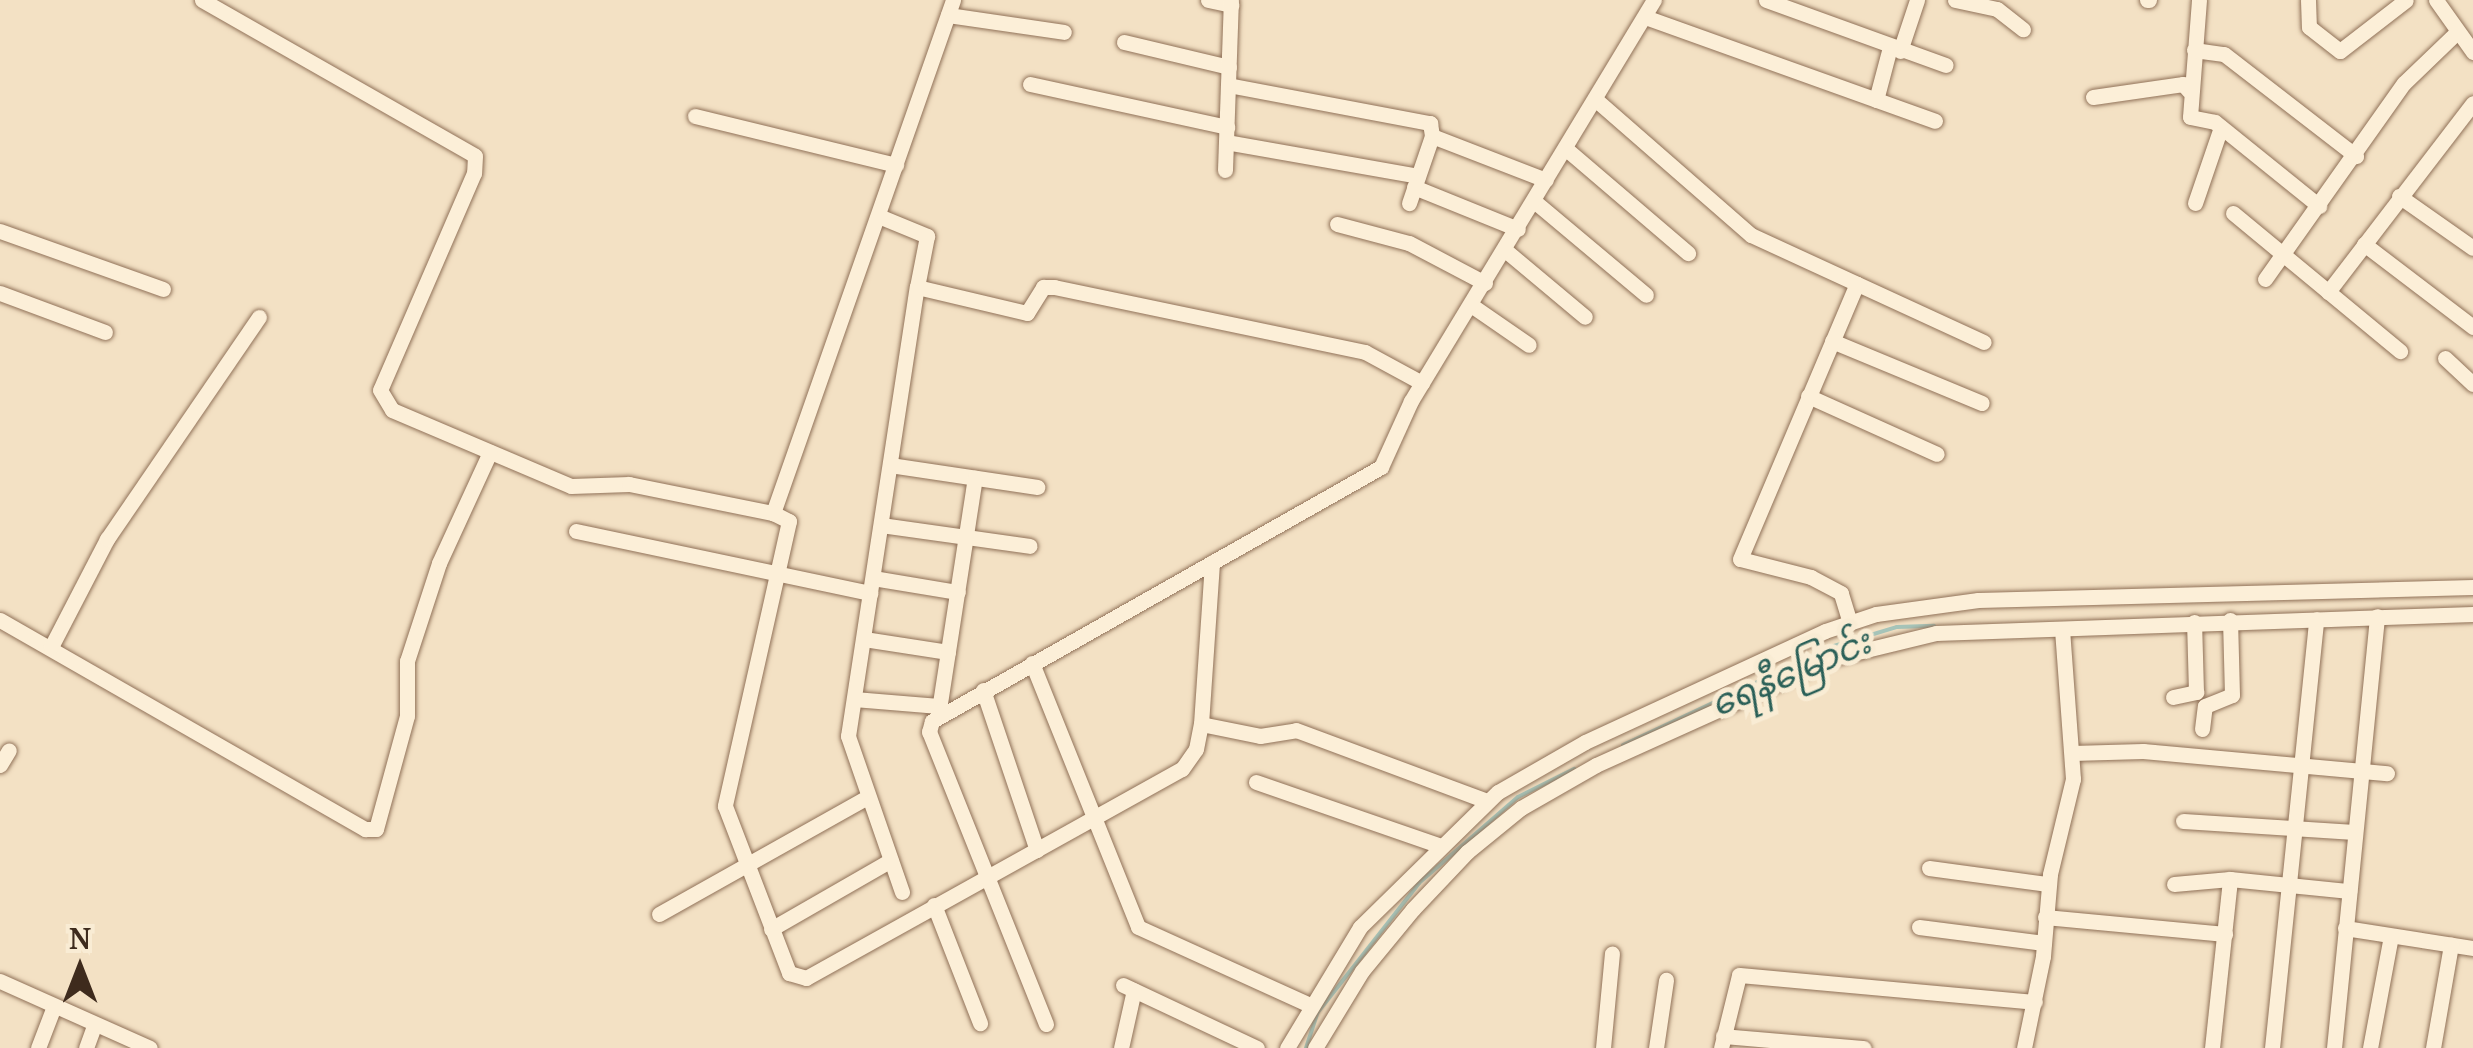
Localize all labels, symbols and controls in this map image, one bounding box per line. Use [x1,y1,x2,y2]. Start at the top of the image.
water label: ရေနီမြောင်း [1704,619,1876,725]
north arrow [30,918,130,1018]
text: N [69,919,91,957]

